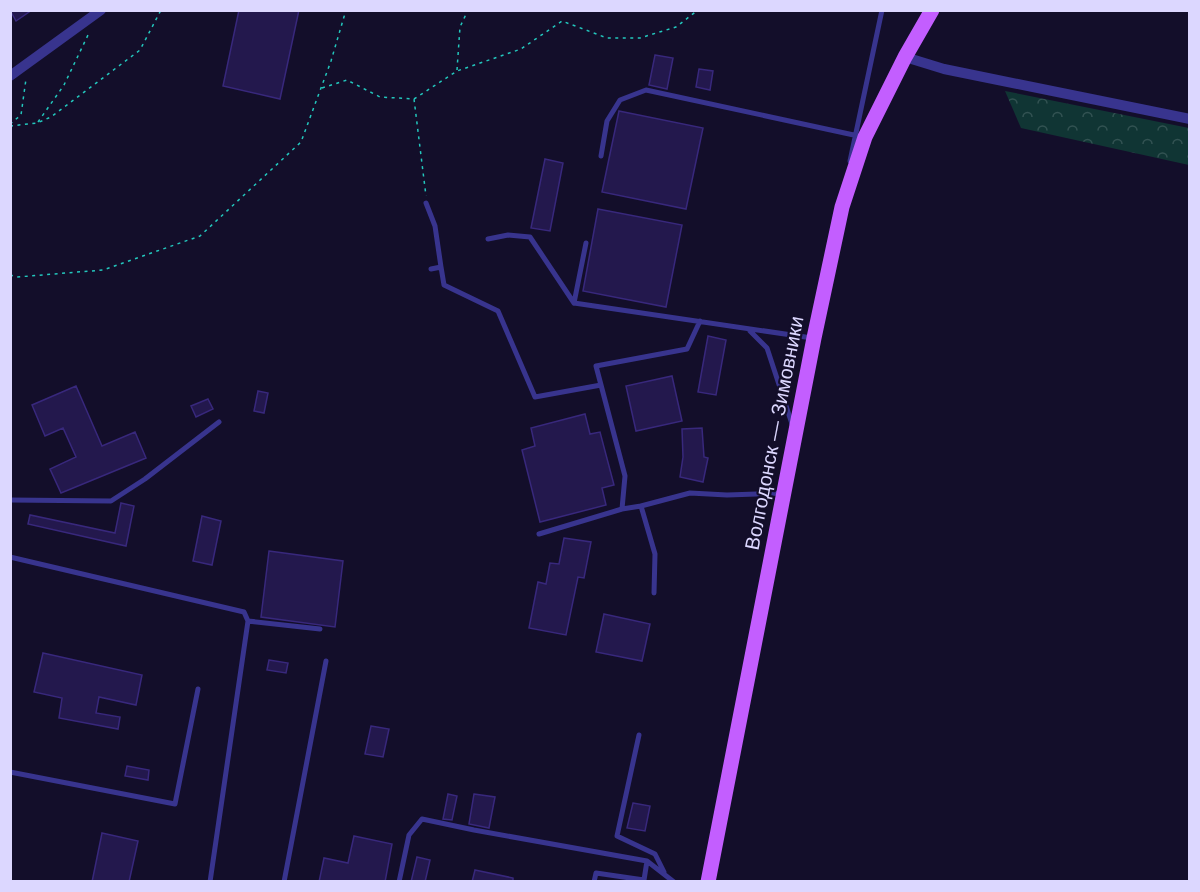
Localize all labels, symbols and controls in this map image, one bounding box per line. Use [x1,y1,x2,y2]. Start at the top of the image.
street label: Волгодонск — Зимовники [741,314,807,552]

